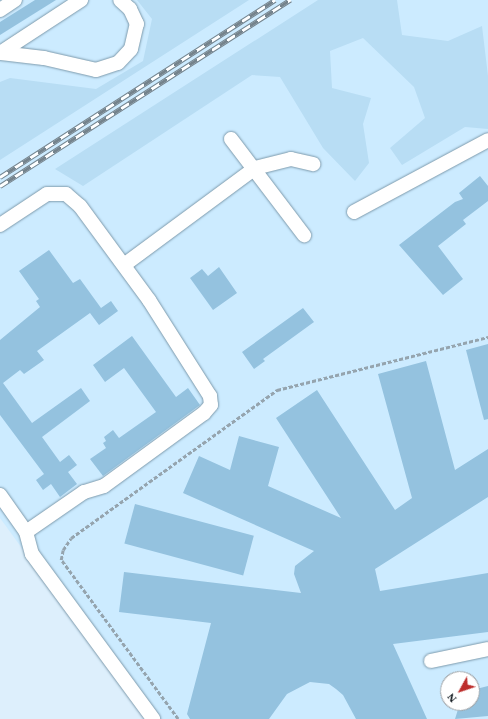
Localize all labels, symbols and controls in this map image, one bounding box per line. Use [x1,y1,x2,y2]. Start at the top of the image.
north arrow [440,671,480,711]
text: N [444,691,459,705]

